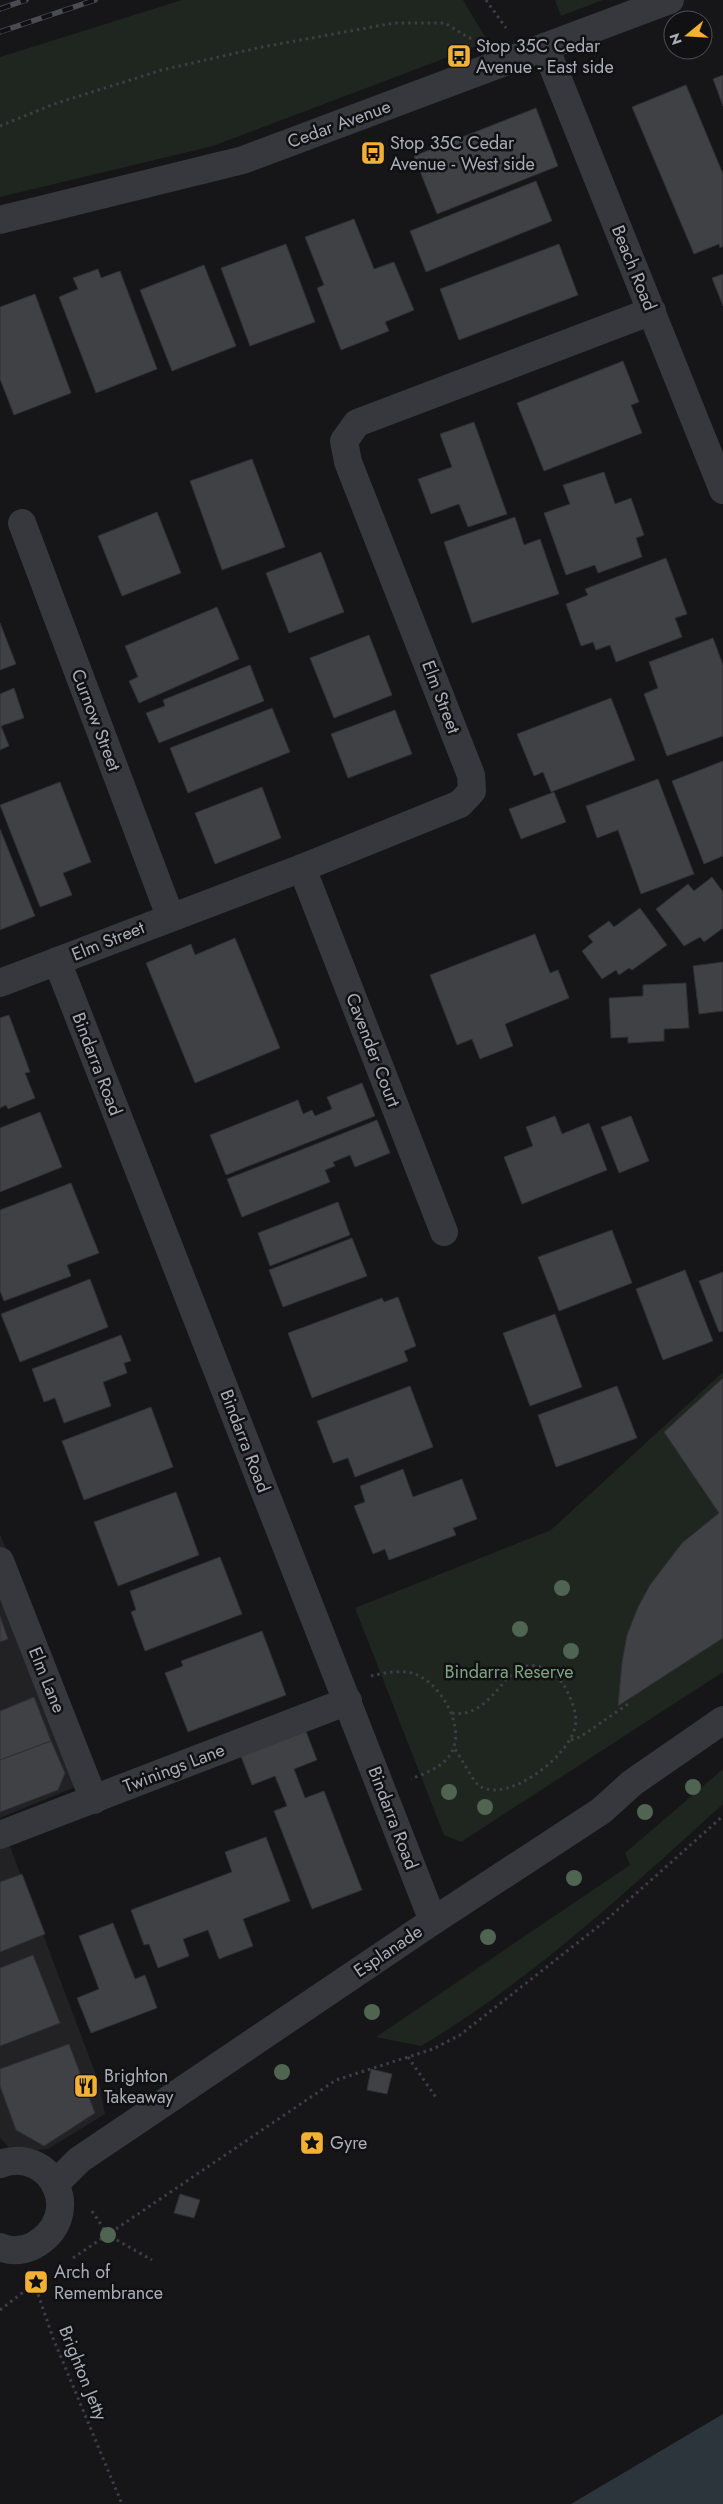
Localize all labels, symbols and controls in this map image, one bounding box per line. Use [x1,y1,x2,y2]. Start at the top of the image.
north arrow [663,10,713,60]
text: N [664,31,687,47]
place label: Stop 35C Cedar Avenue - East side [476,33,614,80]
bus stop icon: Stop 35C Cedar Avenue - East side [446,43,472,69]
street label: Cedar Avenue [284,93,394,155]
place label: Stop 35C Cedar Avenue - West side [390,130,535,177]
bus stop icon: Stop 35C Cedar Avenue - West side [360,140,386,166]
street label: Beach Road [605,221,663,315]
street label: Elm Street [415,657,467,738]
street label: Curnow Street [65,665,128,775]
street label: Elm Street [68,914,149,967]
street label: Cavender Court [339,989,407,1112]
street label: Bindarra Road [65,1009,129,1119]
street label: Bindarra Road [213,1386,277,1496]
street label: Elm Lane [22,1643,72,1717]
park label: Bindarra Reserve [444,1659,574,1685]
street label: Twinings Lane [120,1737,228,1799]
street label: Bindarra Road [361,1763,425,1873]
street label: Esplanade [348,1918,428,1984]
place label: Brighton Takeaway [104,2063,174,2110]
restaurant icon: Brighton Takeaway [73,2073,99,2099]
place icon: Gyre [299,2130,325,2156]
place label: Gyre [330,2130,367,2156]
place label: Arch of Remembrance [54,2259,163,2306]
place icon: Arch of Remembrance [23,2269,49,2295]
street label: Brighton Jetty [52,2322,114,2424]

